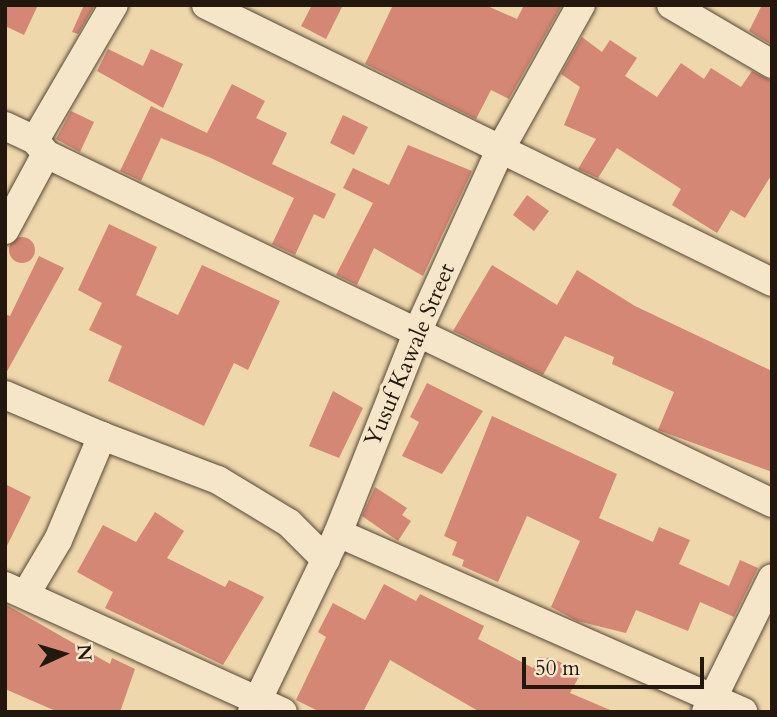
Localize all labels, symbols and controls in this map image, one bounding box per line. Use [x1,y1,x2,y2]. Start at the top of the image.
street label: Yusuf Kawale Street [359,259,461,451]
north arrow [28,619,98,689]
text: N [70,643,97,662]
scale bar [525,644,707,688]
text: 50 m [535,654,580,683]

